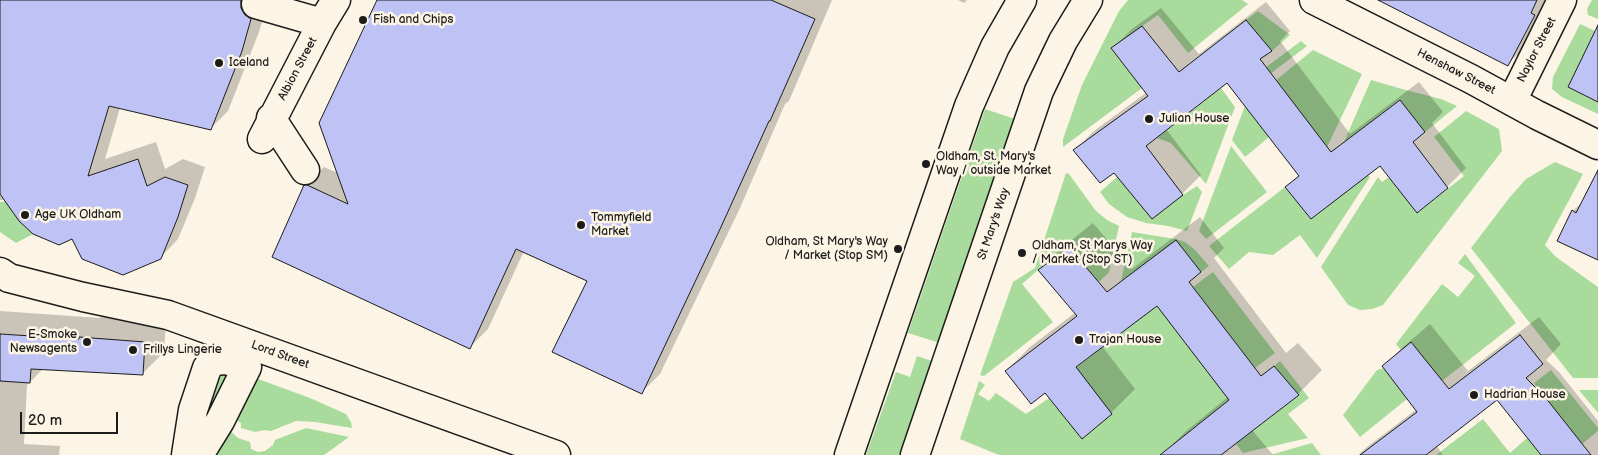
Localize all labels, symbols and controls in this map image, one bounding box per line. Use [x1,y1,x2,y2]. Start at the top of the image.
place label: Fish and Chips [373,13,453,27]
marker: Fish and Chips [357,14,369,26]
street label: Naylor Street [1514,15,1560,85]
street label: Albion Street [275,35,321,103]
street label: Henshaw Street [1414,46,1498,98]
place label: Iceland [229,56,269,70]
marker: Iceland [213,57,225,69]
place label: Julian House [1159,112,1229,126]
marker: Julian House [1143,113,1155,125]
place label: Oldham, St. Mary's Way / outside Market [936,150,1051,178]
marker: Oldham, St. Mary's Way / outside Market [920,158,932,170]
street label: St Mary's Way [975,186,1013,262]
place label: Age UK Oldham [35,208,121,222]
marker: Age UK Oldham [19,209,31,221]
place label: Tommyfield Market [591,211,651,239]
marker: Tommyfield Market [575,219,587,231]
place label: Oldham, St Mary's Way / Market (Stop SM) [765,235,888,263]
place label: Oldham, St Marys Way / Market (Stop ST) [1032,239,1153,267]
marker: Oldham, St Mary's Way / Market (Stop SM) [892,243,904,255]
marker: Oldham, St Marys Way / Market (Stop ST) [1016,247,1028,259]
place label: E-Smoke Newsagents [10,328,77,356]
place label: Trajan House [1089,333,1161,347]
marker: Trajan House [1073,334,1085,346]
marker: E-Smoke Newsagents [81,336,93,348]
street label: Lord Street [249,338,311,372]
place label: Frillys Lingerie [143,343,222,357]
marker: Frillys Lingerie [127,344,139,356]
place label: Hadrian House [1484,388,1566,402]
marker: Hadrian House [1468,389,1480,401]
scale bar [22,402,120,434]
text: 20 m [28,411,62,430]

